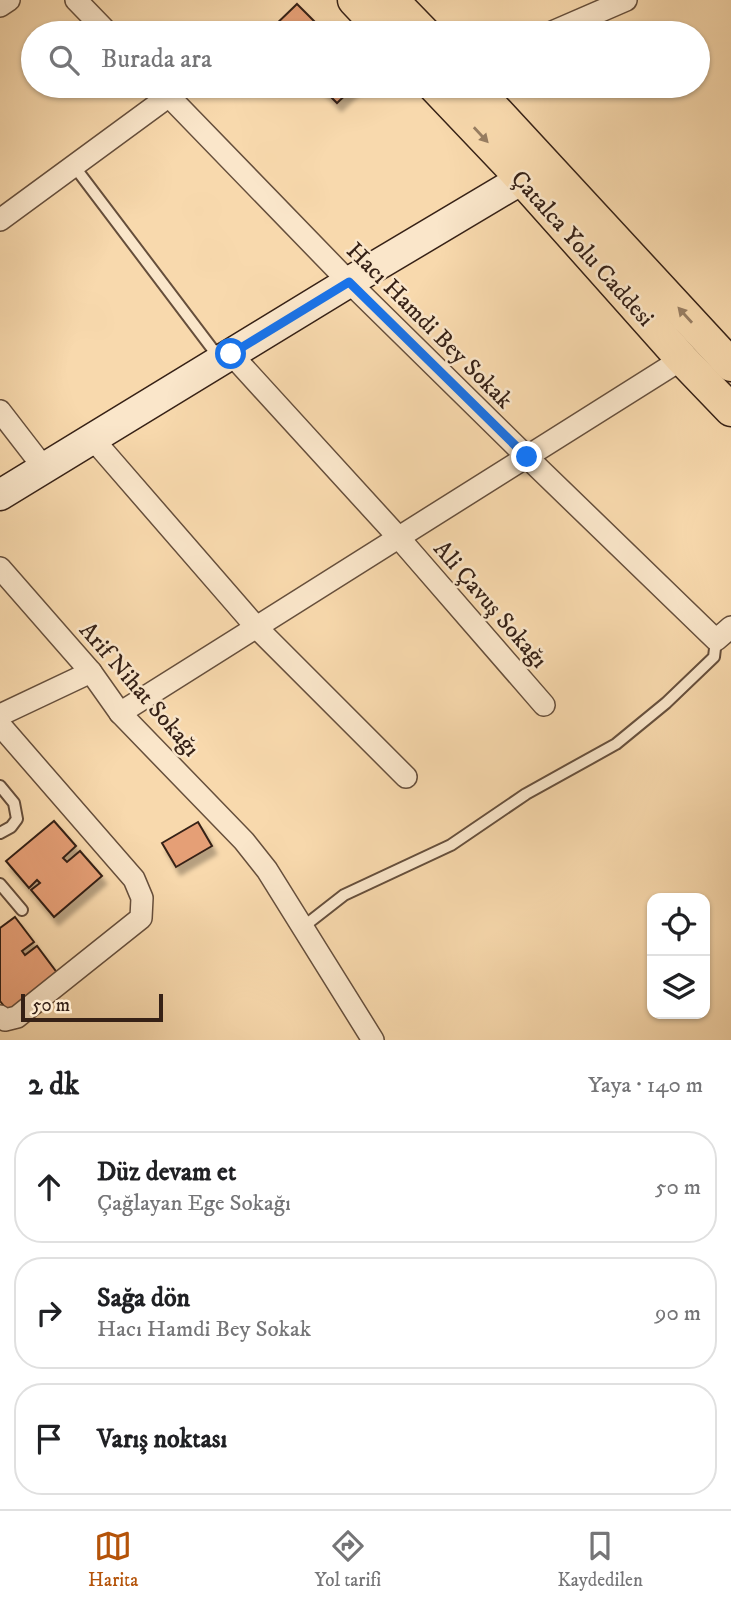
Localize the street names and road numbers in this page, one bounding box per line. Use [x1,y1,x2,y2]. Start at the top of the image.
street label: Çatalca Yolu Caddesi [504,164,660,333]
street label: Hacı Hamdi Bey Sokak [340,236,519,415]
street label: Ali Çavuş Sokağı [427,535,554,675]
street label: Arif Nihat Sokağı [73,616,206,763]

